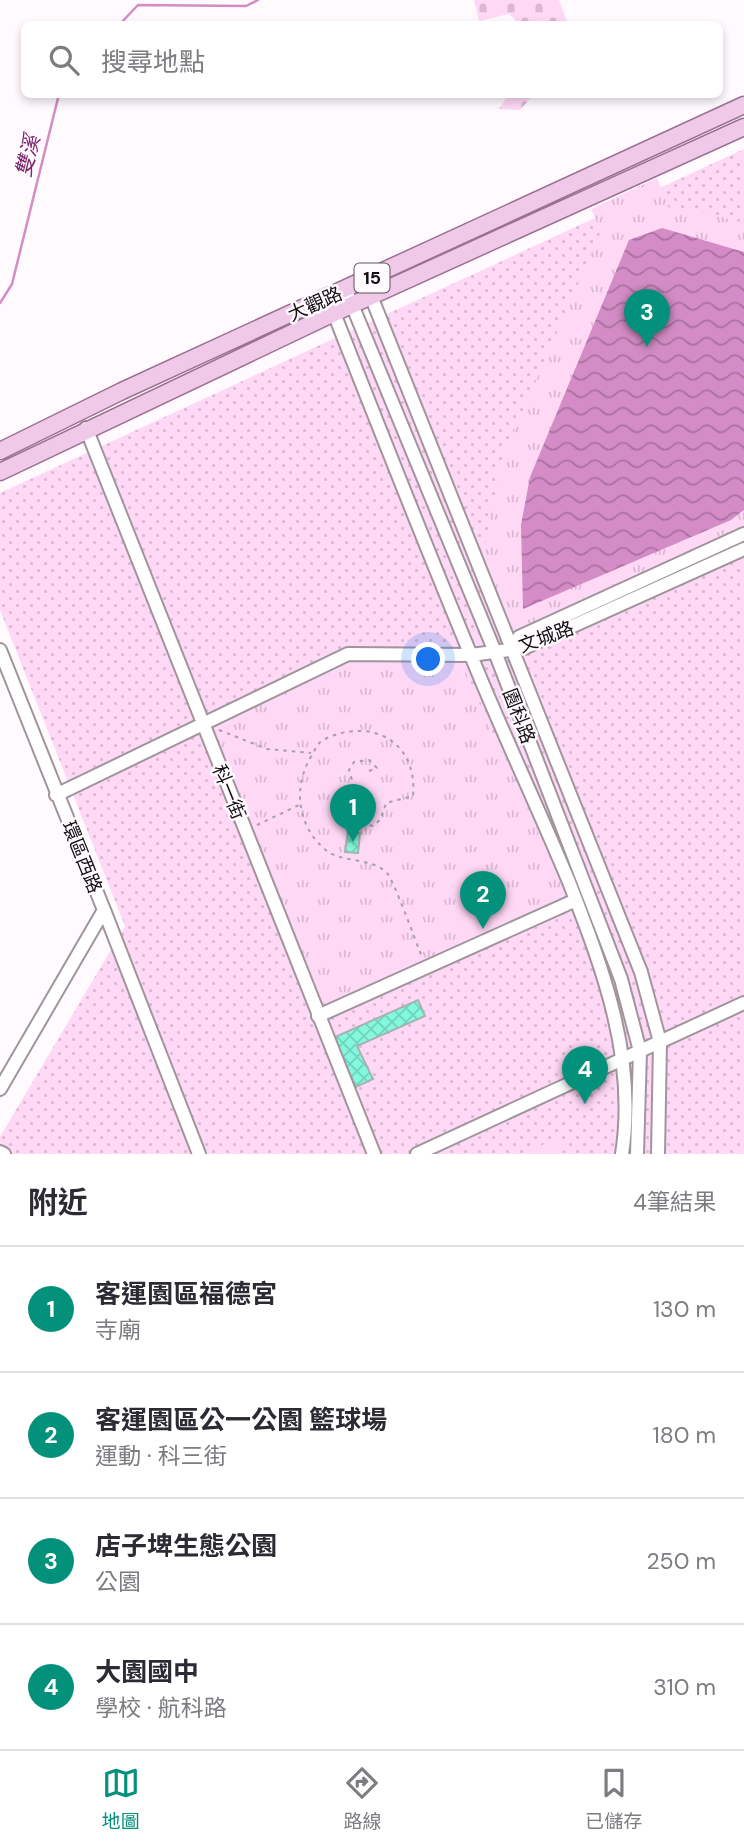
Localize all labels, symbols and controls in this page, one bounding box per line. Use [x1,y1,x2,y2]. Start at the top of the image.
search box [21,21,723,98]
icon: search [45,41,83,79]
text: 搜尋地點 [101,45,205,79]
water label: 雙溪 [9,129,47,180]
road number: 15 [354,264,390,292]
street label: 大觀路 [284,281,346,327]
pin: 3 [624,289,670,347]
street label: 文城路 [515,616,577,658]
your location [411,642,445,676]
street label: 園科路 [497,685,541,747]
street label: 科一街 [207,761,251,823]
pin: 1 [330,784,376,842]
street label: 環區西路 [56,817,108,897]
pin: 2 [460,871,506,929]
pin: 4 [562,1046,608,1104]
text: 附近 [28,1183,88,1222]
text: 4筆結果 [633,1187,716,1217]
text: 客運園區福德宮 [95,1277,277,1311]
text: 1 [47,1294,55,1324]
text: 130 m [653,1294,716,1324]
text: 寺廟 [95,1315,141,1345]
text: 客運園區公一公園 籃球場 [95,1403,387,1437]
text: 2 [44,1420,58,1450]
text: 180 m [652,1420,716,1450]
text: 運動 · 科三街 [95,1441,227,1471]
text: 店子埤生態公園 [95,1529,277,1563]
text: 3 [44,1546,58,1576]
text: 250 m [646,1546,716,1576]
text: 公園 [95,1567,141,1597]
text: 大園國中 [95,1655,199,1689]
text: 4 [44,1672,58,1702]
text: 310 m [653,1672,716,1702]
text: 學校 · 航科路 [95,1693,227,1723]
tab: 地圖 [102,1764,140,1834]
tab: 路線 [343,1764,381,1834]
tab: 已儲存 [585,1764,642,1834]

